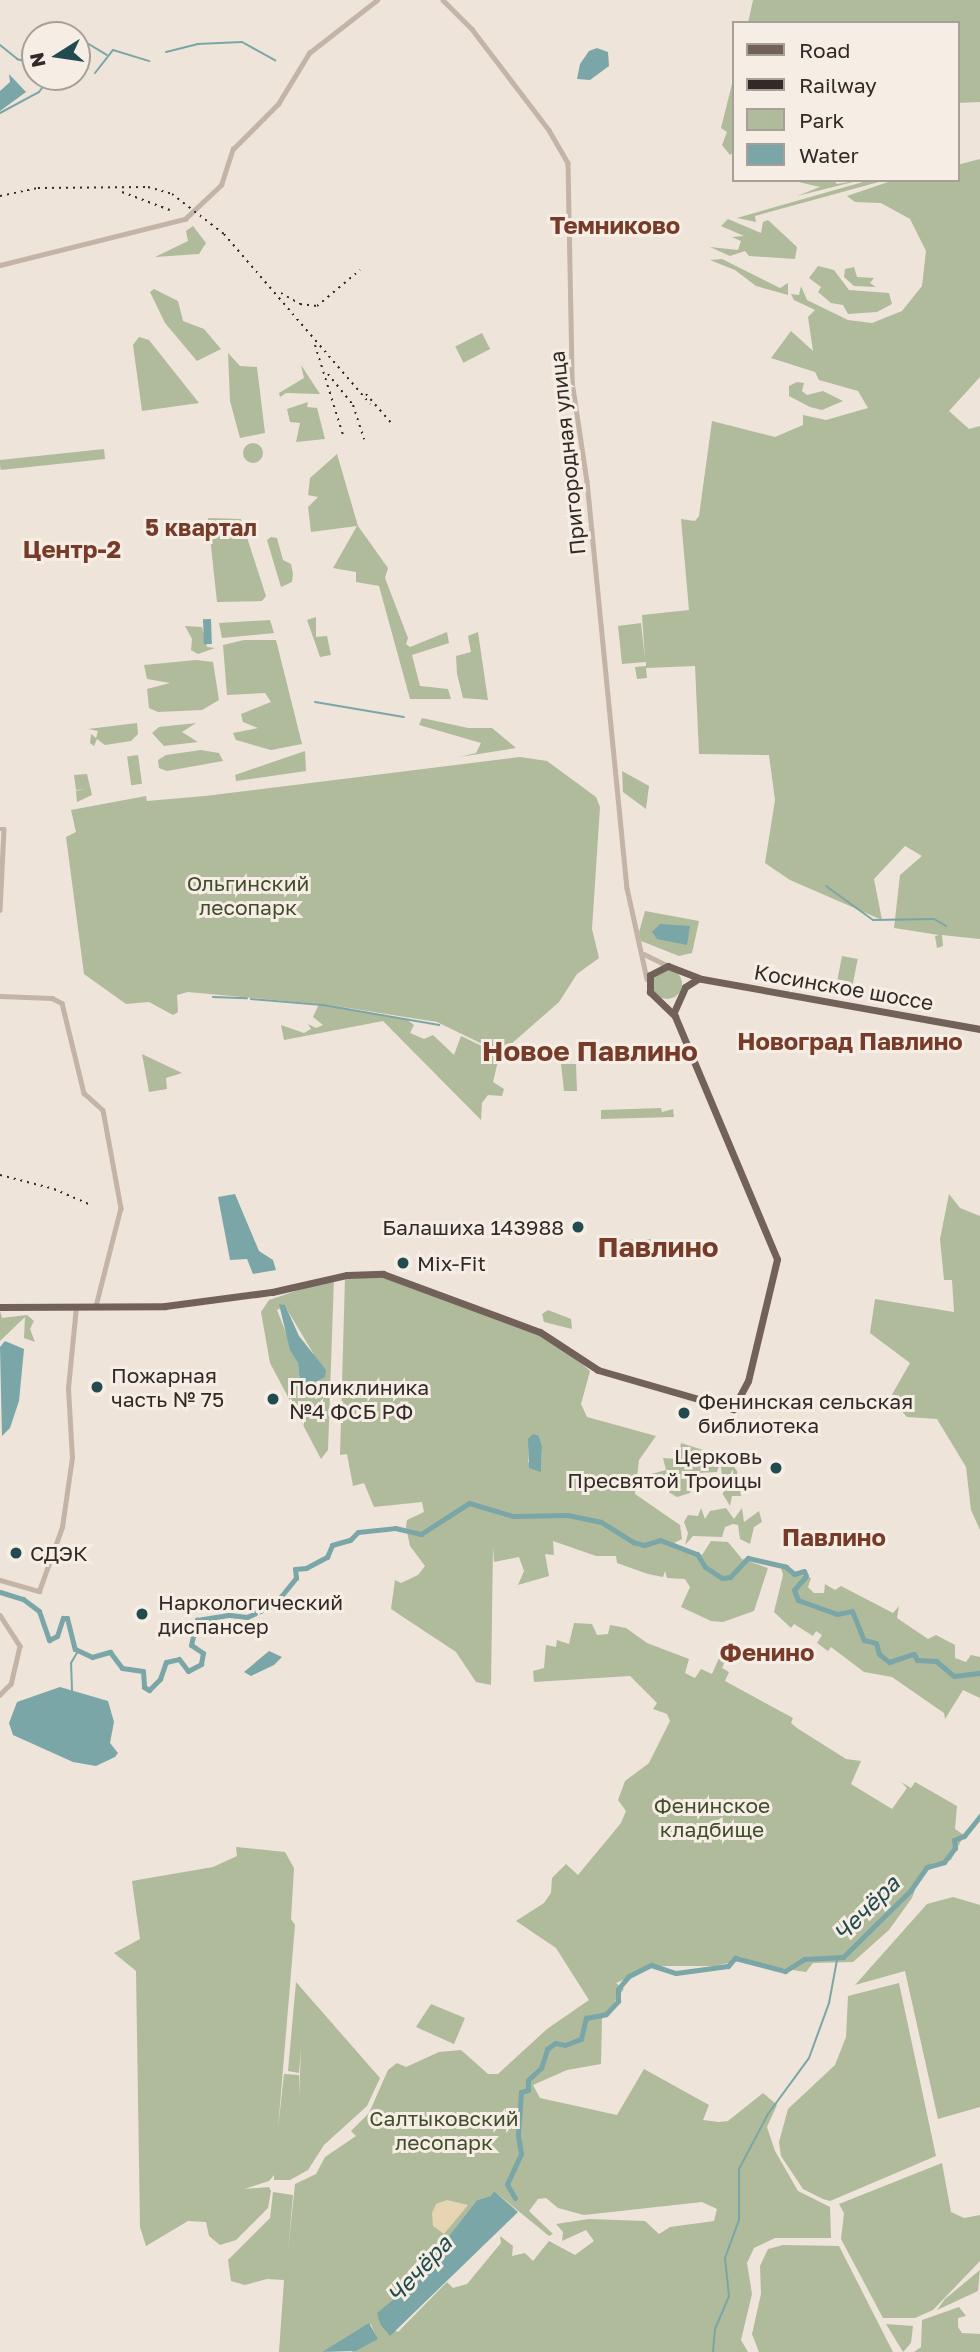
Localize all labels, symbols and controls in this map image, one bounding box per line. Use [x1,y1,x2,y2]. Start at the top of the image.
north arrow [21,21,91,91]
legend [732,21,959,182]
text: Road [799,37,850,63]
text: N [24,51,50,70]
text: Railway [799,72,877,98]
text: Park [799,107,844,133]
text: Water [799,142,859,168]
district label: Темниково [550,211,680,239]
street label: Пригородная улица [544,350,590,556]
district label: 5 квартал [145,513,257,541]
district label: Центр-2 [23,535,121,563]
park label: Ольгинский лесопарк [187,870,309,920]
street label: Косинское шоссе [752,959,936,1015]
district label: Новоград Павлино [737,1027,963,1055]
district label: Новое Павлино [482,1034,698,1068]
place label: Балашиха 143988 [382,1214,564,1240]
marker: Балашиха 143988 [570,1219,586,1235]
district label: Павлино [597,1230,719,1264]
place label: Mix-Fit [417,1250,486,1276]
marker: Mix-Fit [395,1255,411,1271]
place label: Пожарная часть № 75 [111,1362,224,1412]
place label: Поликлиника №4 ФСБ РФ [289,1374,429,1424]
marker: Пожарная часть № 75 [89,1379,105,1395]
place label: Фенинская сельская библиотека [698,1388,913,1438]
marker: Поликлиника №4 ФСБ РФ [263,1389,283,1409]
marker: Фенинская сельская библиотека [676,1405,692,1421]
place label: Церковь Пресвятой Троицы [567,1443,762,1493]
marker: Церковь Пресвятой Троицы [768,1460,784,1476]
district label: Павлино [782,1523,886,1551]
place label: СДЭК [30,1540,88,1566]
marker: СДЭК [8,1545,24,1561]
place label: Наркологический диспансер [158,1589,343,1639]
marker: Наркологический диспансер [132,1604,152,1624]
district label: Фенино [720,1638,814,1666]
park label: Фенинское кладбище [654,1792,770,1842]
water label: Чечёра [827,1869,905,1947]
park label: Салтыковский лесопарк [369,2105,519,2155]
water label: Чечёра [381,2230,457,2308]

